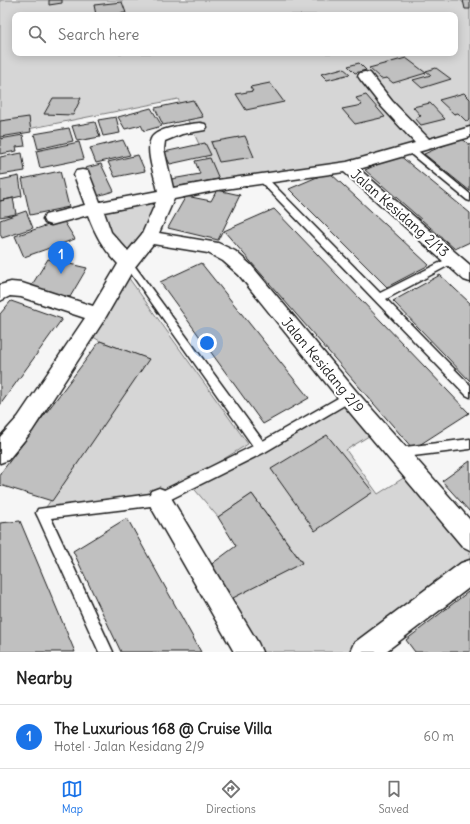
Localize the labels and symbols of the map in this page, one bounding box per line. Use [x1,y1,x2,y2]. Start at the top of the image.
street label: Jalan Kesidang 2/13 [347,165,453,261]
pin: 1 [48,241,74,274]
street label: Jalan Kesidang 2/9 [278,314,368,416]
your location [197,333,217,353]

